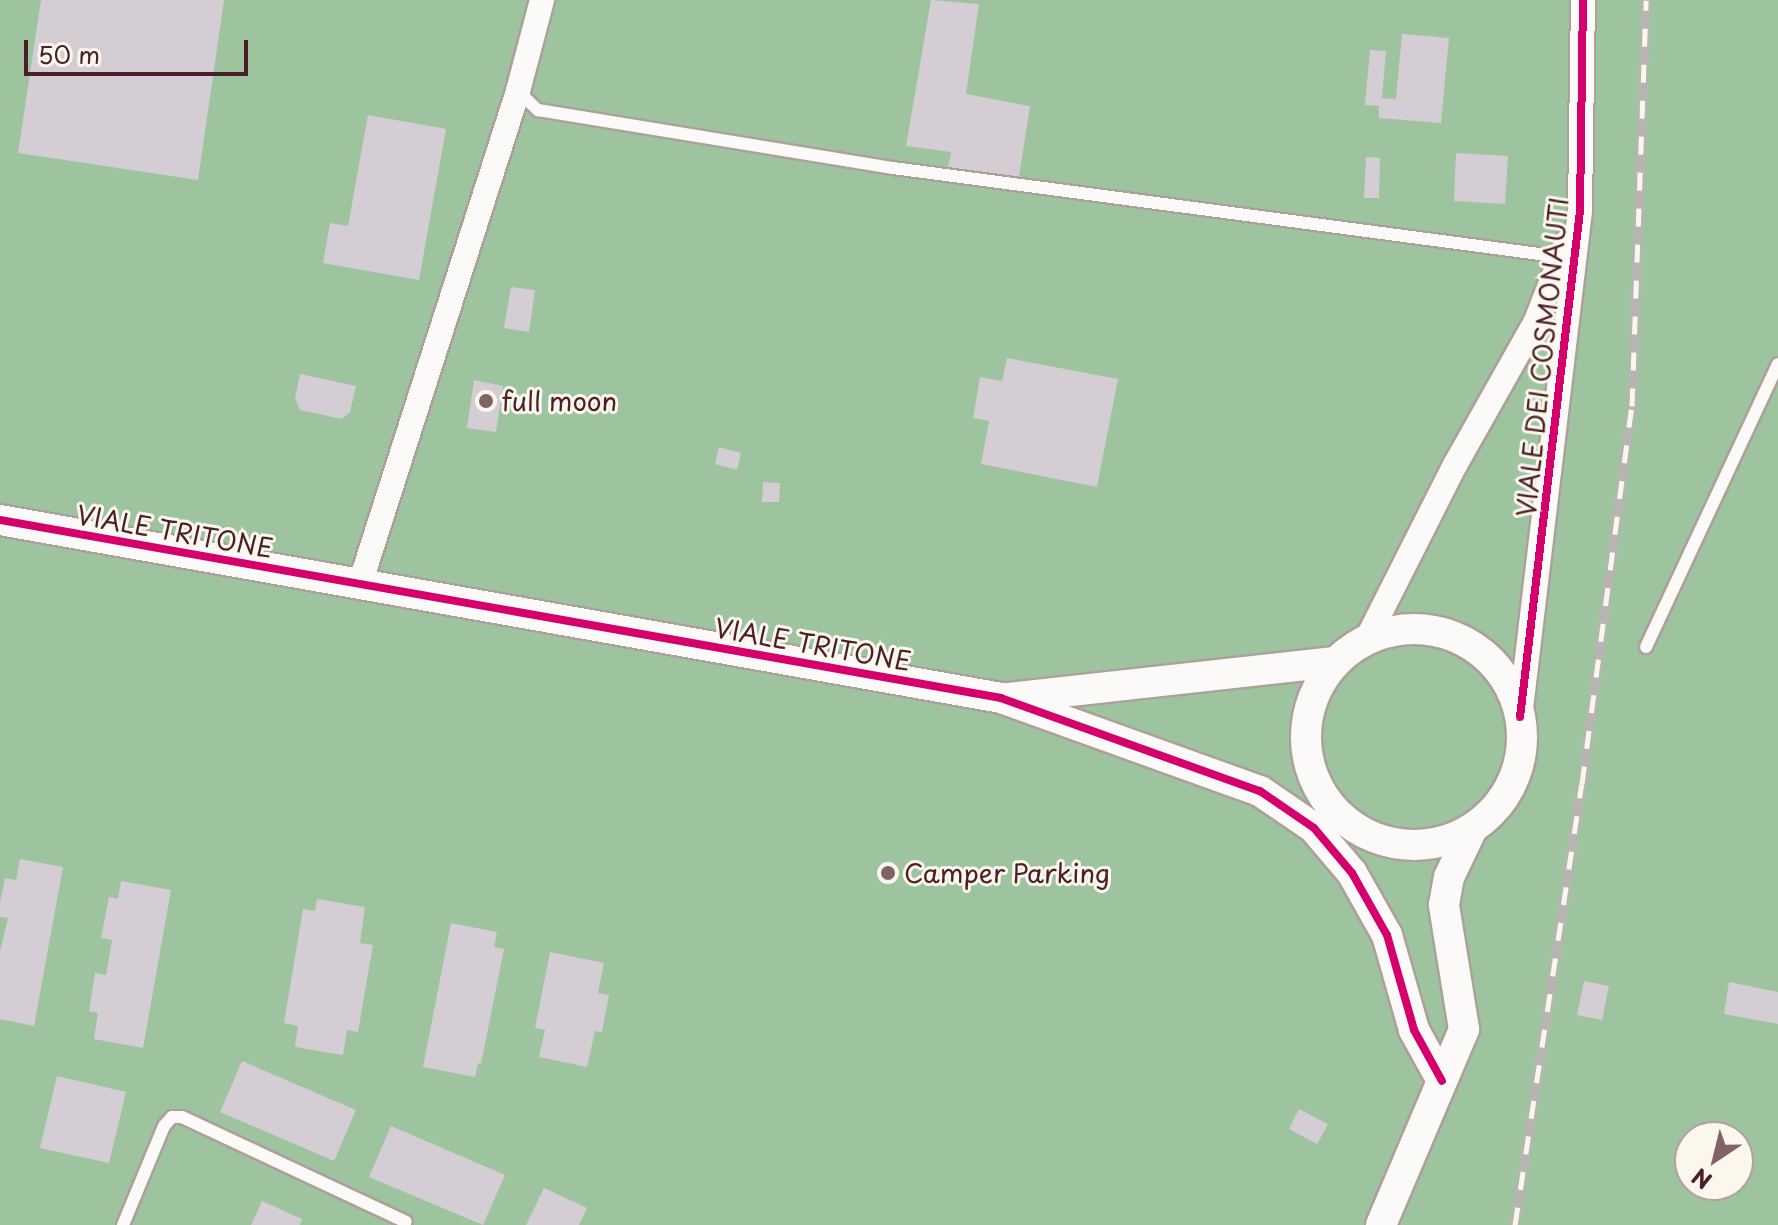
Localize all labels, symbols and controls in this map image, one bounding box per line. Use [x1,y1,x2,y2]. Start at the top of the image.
scale bar [28,24,252,74]
text: 50 m [38,36,100,72]
street label: VIALE DEI COSMONAUTI [1510,194,1574,520]
place label: full moon [502,385,618,417]
marker: full moon [477,392,495,410]
street label: VIALE TRITONE [74,498,276,564]
street label: VIALE TRITONE [712,611,914,677]
place label: Camper Parking [904,857,1111,889]
marker: Camper Parking [879,864,897,882]
north arrow [1674,1121,1754,1201]
text: N [1684,1161,1718,1198]

